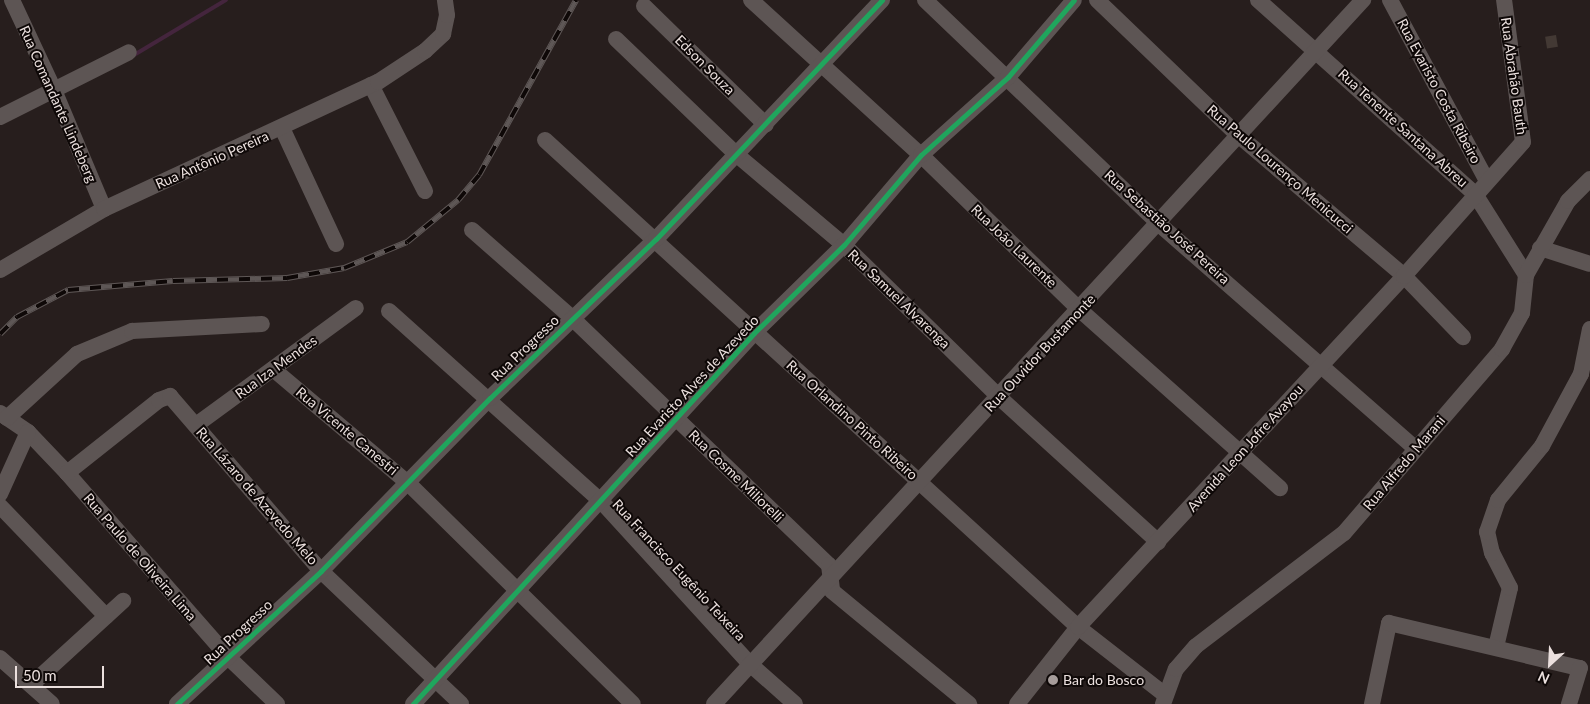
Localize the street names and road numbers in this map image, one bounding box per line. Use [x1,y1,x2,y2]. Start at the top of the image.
street label: Rua Evaristo Costa Ribeiro [1394,16,1484,166]
street label: Rua Abrahão Bauth [1497,16,1531,136]
street label: Rua Comandante Lindeberg [16,23,100,185]
street label: Edson Souza [672,32,738,98]
street label: Rua Tenente Santana Abreu [1334,65,1472,191]
street label: Rua Paulo Lourenço Menicucci [1204,101,1356,237]
street label: Rua Antônio Pereira [153,127,271,193]
street label: Rua Sebastião José Pereira [1101,166,1233,288]
street label: Rua João Laurente [967,201,1061,291]
street label: Rua Samuel Alvarenga [844,246,954,352]
street label: Rua Ouvidor Bustamonte [981,291,1099,415]
street label: Rua Evaristo Alves de Azevedo [622,311,762,461]
street label: Rua Progresso [488,312,562,384]
street label: Rua Iza Mendes [232,332,320,402]
street label: Rua Orlandino Pinto Ribeiro [783,357,921,483]
street label: Avenida Leon Jofre Avayou [1183,381,1307,515]
street label: Rua Vicente Canestri [292,383,402,479]
street label: Rua Alfredo Marani [1359,412,1449,514]
street label: Rua Lázaro de Azevedo Melo [192,424,322,568]
street label: Rua Cosme Miliorelli [685,426,787,526]
street label: Rua Paulo de Oliveira Lima [80,490,200,624]
street label: Rua Francisco Eugênio Teixeira [609,496,749,644]
street label: Rua Progresso [200,596,276,668]

